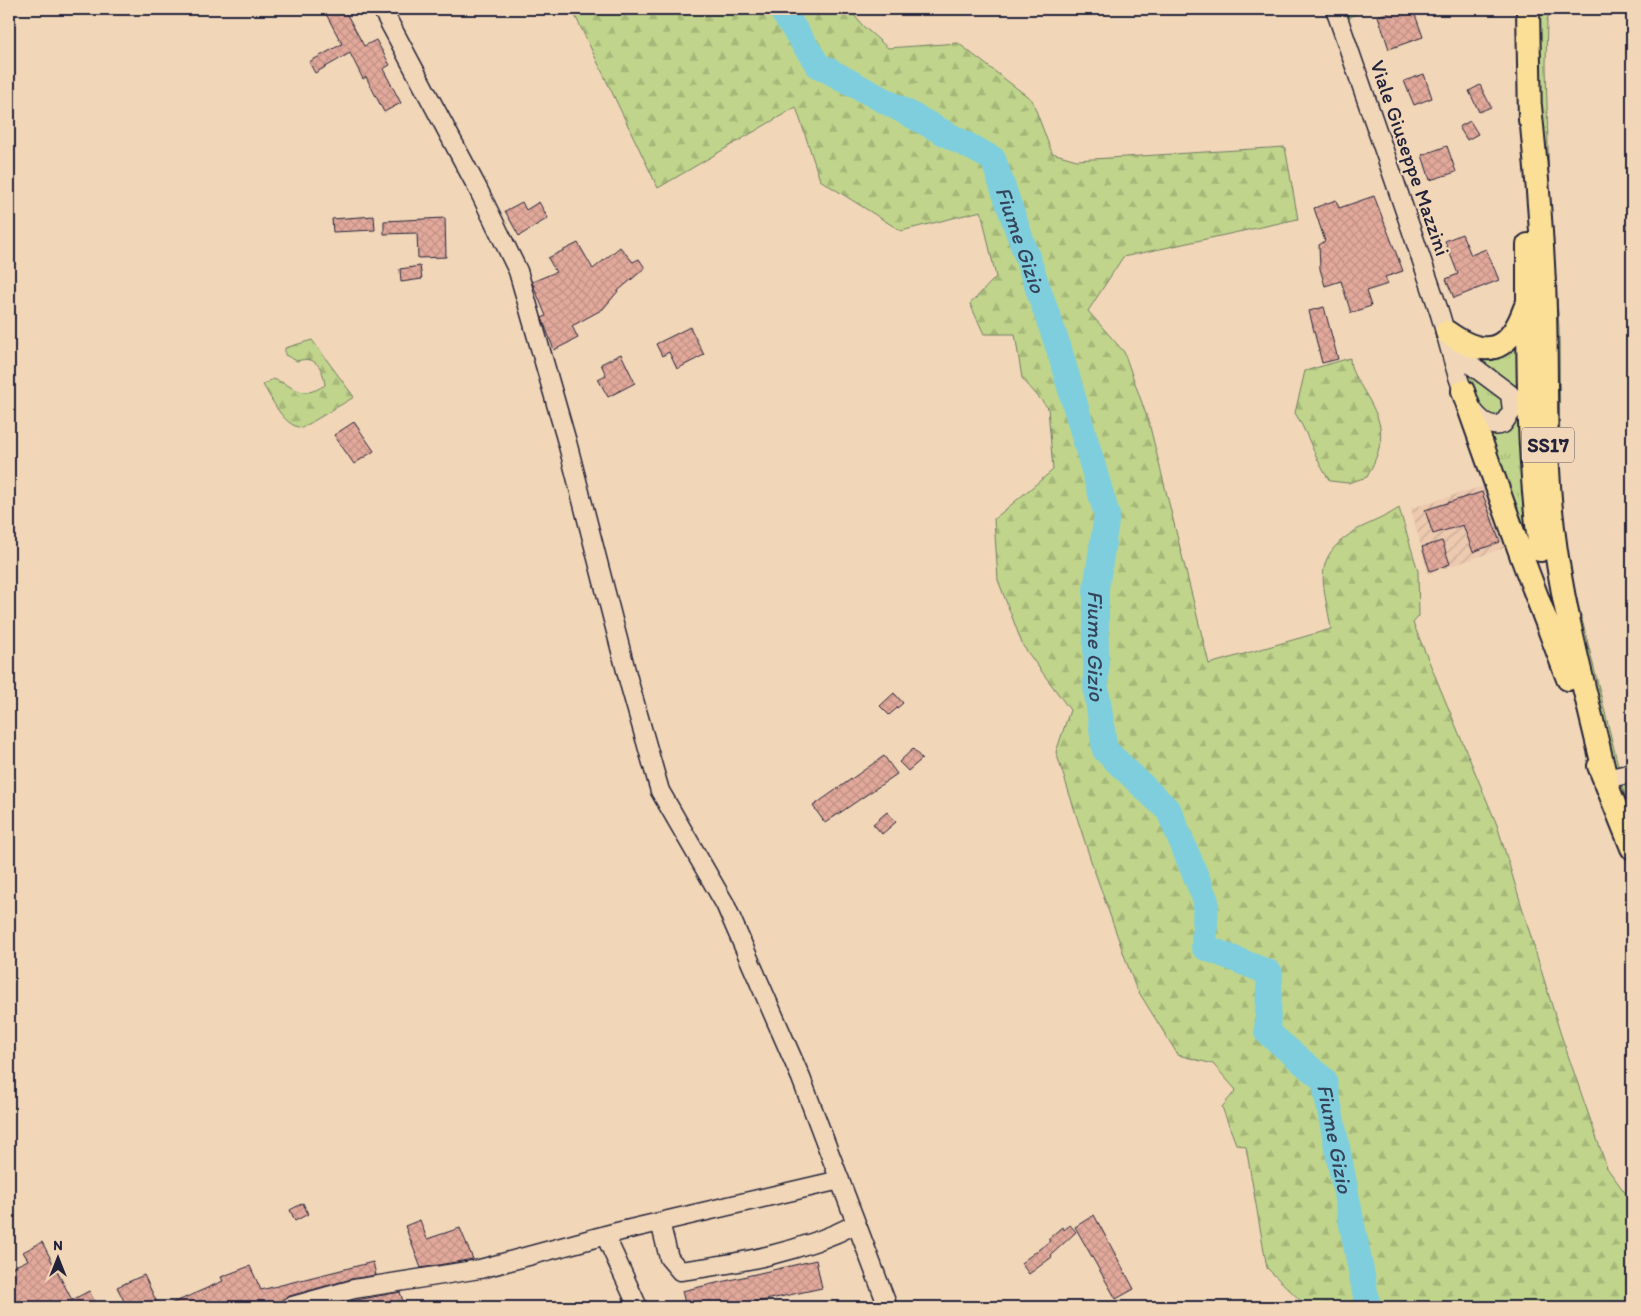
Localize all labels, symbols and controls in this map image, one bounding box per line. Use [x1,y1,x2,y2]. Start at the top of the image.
street label: Viale Giuseppe Mazzini [1365,57,1456,259]
water label: Fiume Gizio [990,183,1052,297]
road number: SS17 [1522,428,1574,462]
water label: Fiume Gizio [1082,590,1111,703]
water label: Fiume Gizio [1311,1082,1359,1196]
north arrow [32,1234,82,1284]
text: N [53,1237,63,1254]

